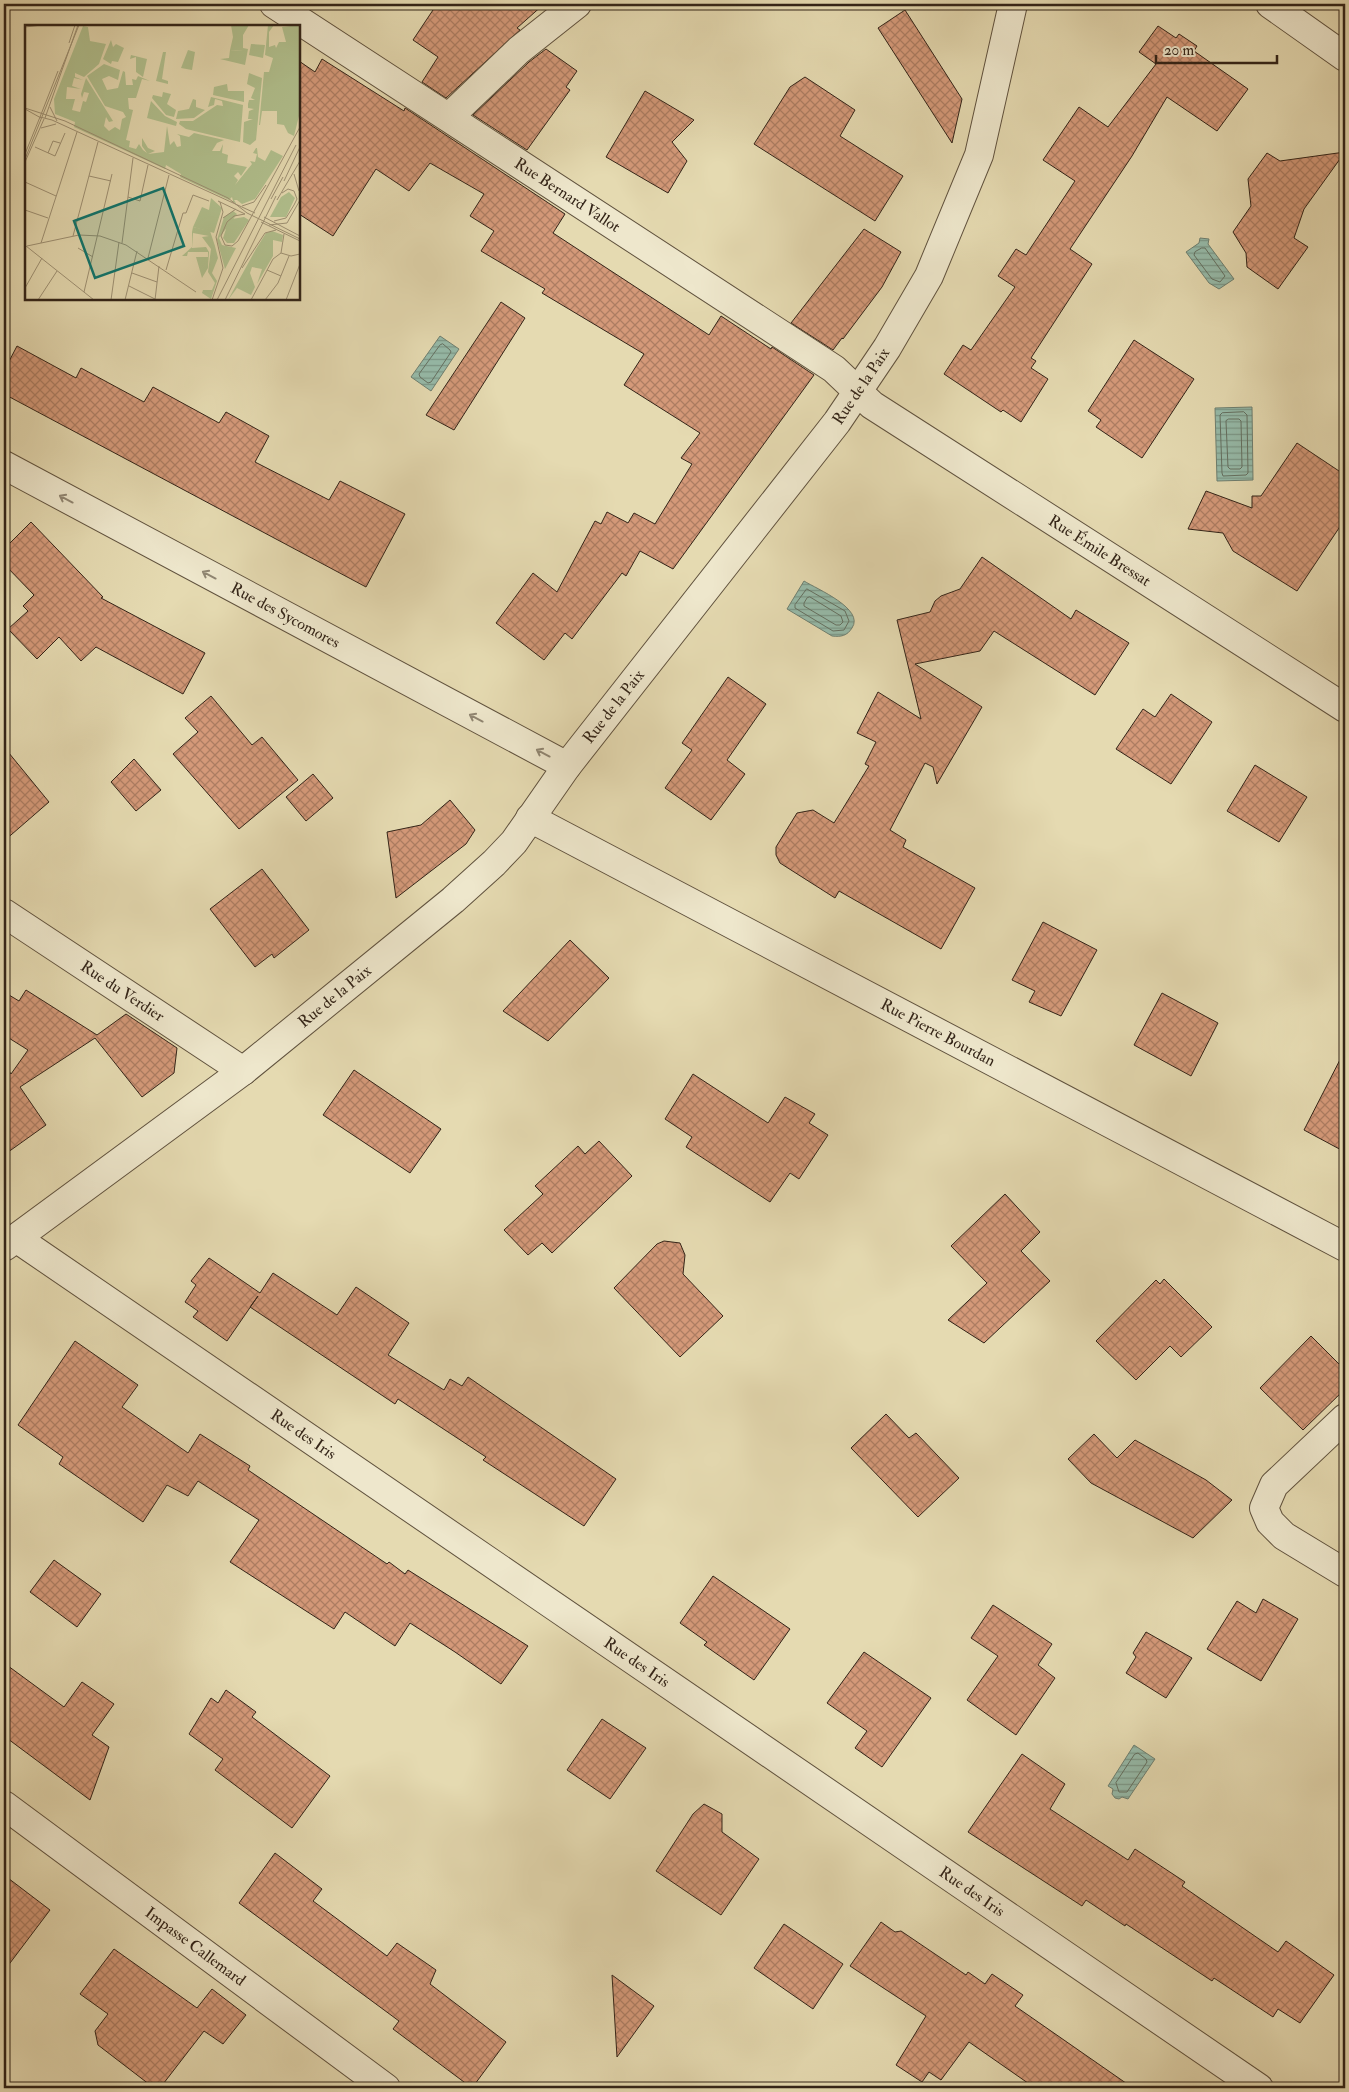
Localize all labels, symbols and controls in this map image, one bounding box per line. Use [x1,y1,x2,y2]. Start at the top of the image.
inset map [25,25,300,300]
scale bar [1156,32,1278,64]
text: 20 m [1164,41,1194,60]
street label: Rue Bernard Vallot [511,153,624,237]
street label: Rue de la Paix [828,344,894,429]
one-way arrow [59,493,73,503]
street label: Rue Émile Bressat [1045,511,1154,591]
one-way arrow [202,570,217,579]
street label: Rue des Sycomores [227,578,343,653]
street label: Rue de la Paix [578,666,649,748]
one-way arrow [469,713,484,722]
one-way arrow [536,748,551,757]
street label: Rue du Verdier [77,956,168,1026]
street label: Rue de la Paix [294,961,375,1032]
street label: Rue Pierre Bourdan [877,994,999,1071]
street label: Rue des Iris [267,1405,340,1464]
street label: Rue des Iris [600,1633,673,1692]
street label: Rue des Iris [935,1862,1009,1921]
street label: Impasse Callemard [141,1903,250,1991]

